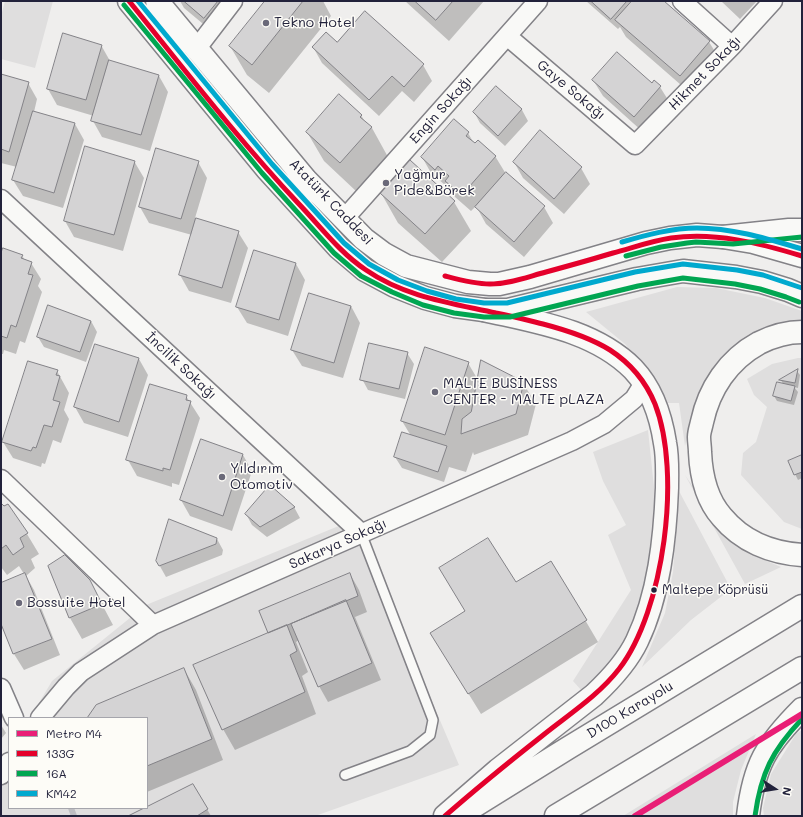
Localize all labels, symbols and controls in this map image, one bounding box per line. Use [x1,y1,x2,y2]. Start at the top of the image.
place label: Tekno Hotel [274,15,355,31]
marker: Tekno Hotel [261,18,271,28]
street label: Hikmet Sokağı [665,32,745,114]
street label: Gaye Sokağı [533,56,609,124]
street label: Engin Sokağı [406,73,476,147]
street label: Atatürk Caddesi [286,155,376,249]
place label: Yağmur Pide&Börek [394,167,475,200]
marker: Yağmur Pide&Börek [381,178,391,188]
street label: İncilik Sokağı [142,329,220,403]
place label: MALTE BUSİNESS CENTER - MALTE pLAZA [443,376,604,408]
marker: MALTE BUSİNESS CENTER - MALTE pLAZA [430,387,440,397]
place label: Yıldırım Otomotiv [230,461,293,494]
marker: Yıldırım Otomotiv [217,472,227,482]
street label: Sakarya Sokağı [287,515,389,573]
place label: Maltepe Köprüsü [662,582,768,598]
marker: Maltepe Köprüsü [649,585,659,595]
place label: Bossuite Hotel [27,595,125,611]
marker: Bossuite Hotel [14,598,24,608]
street label: D100 Karayolu [584,678,676,742]
legend [8,717,148,809]
text: Metro M4 [46,725,102,741]
text: 133G [46,745,74,761]
text: 16A [46,765,67,781]
north arrow [755,769,795,809]
text: KM42 [46,785,77,801]
text: N [779,786,795,797]

